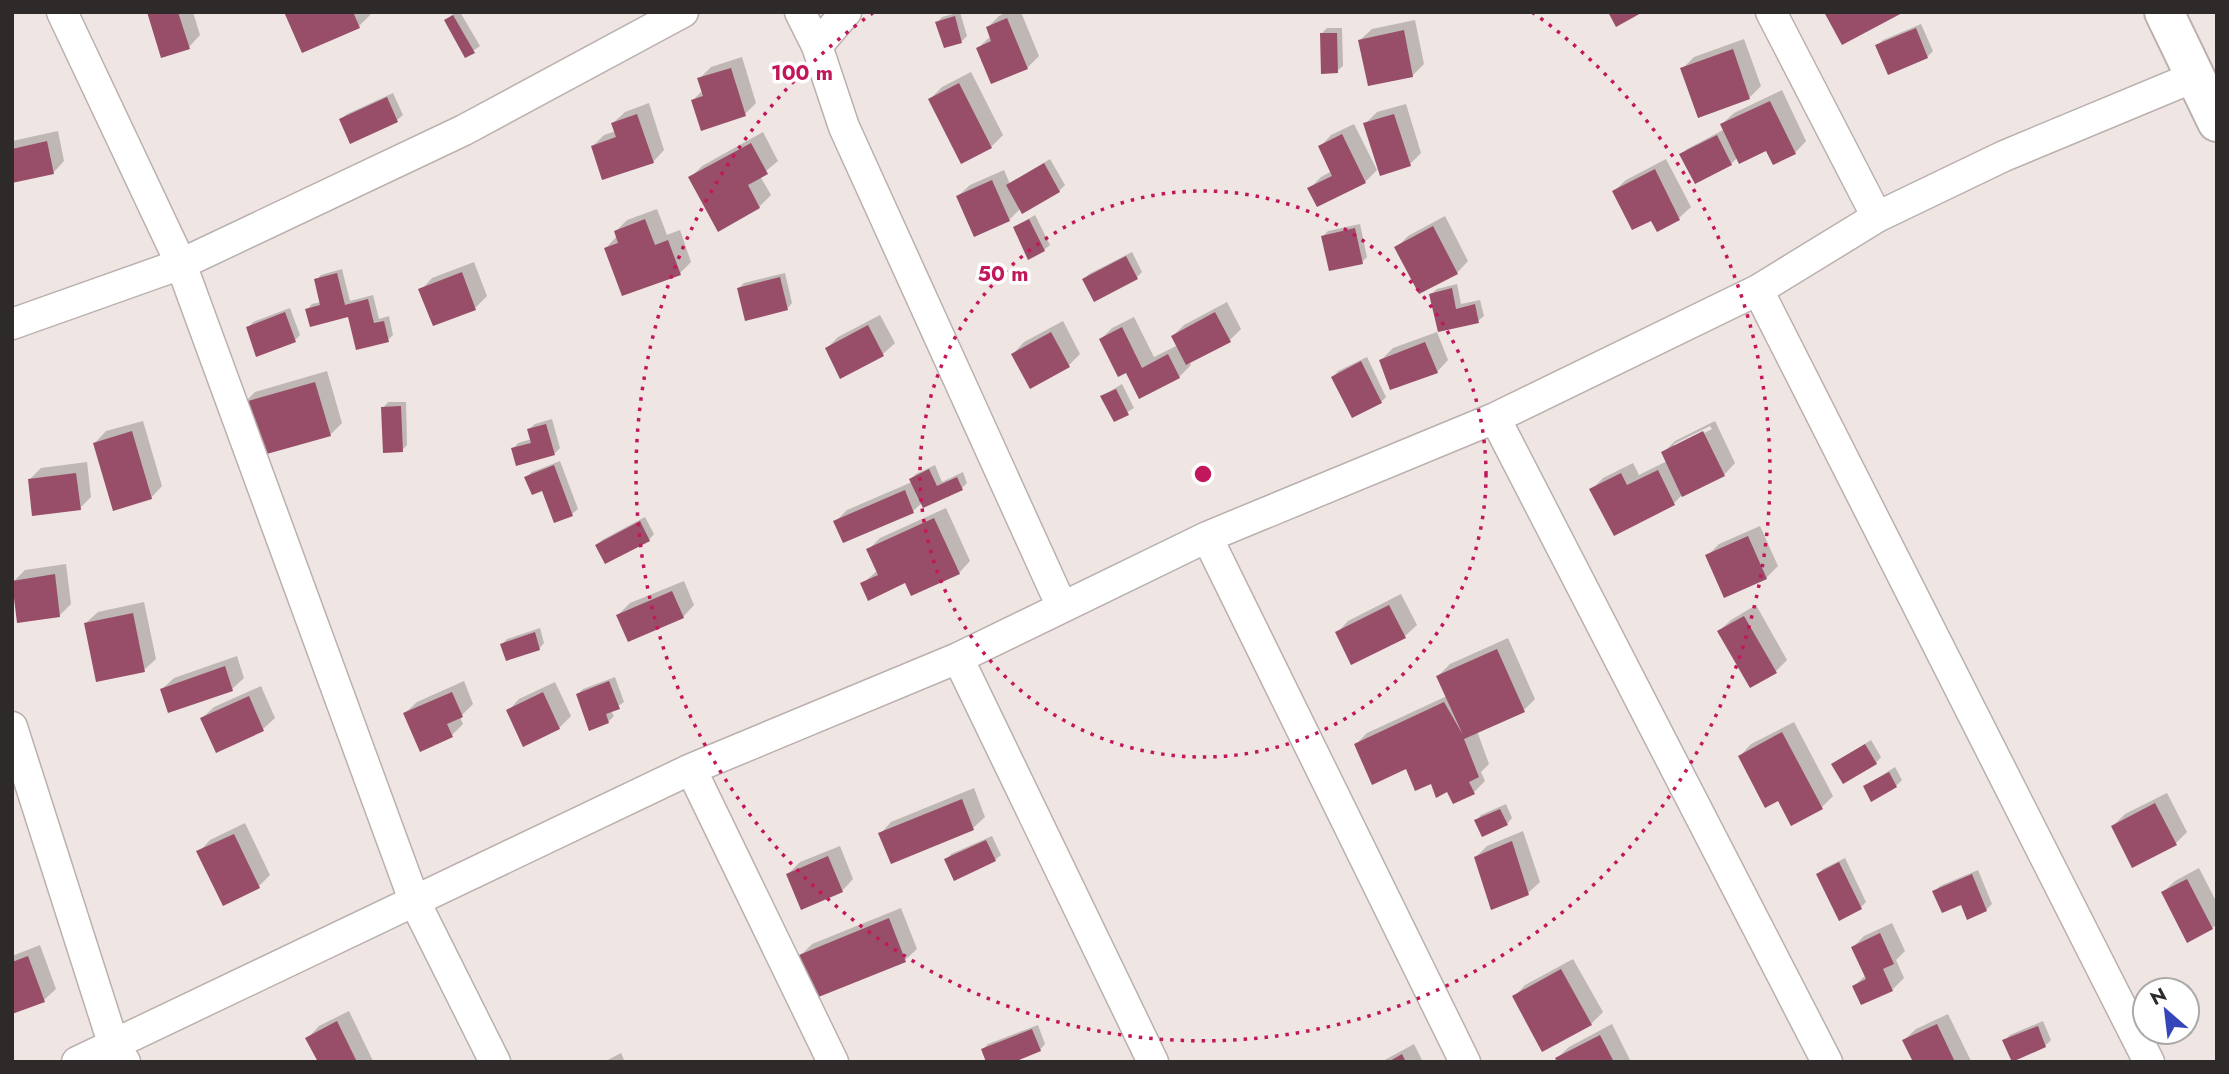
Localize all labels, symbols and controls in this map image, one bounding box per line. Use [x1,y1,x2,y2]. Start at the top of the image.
text: 100 m [771,58,833,88]
text: 50 m [978,259,1028,289]
centre of rings [1191,462,1215,486]
north arrow [2131,976,2201,1046]
text: N [2145,981,2171,1012]

